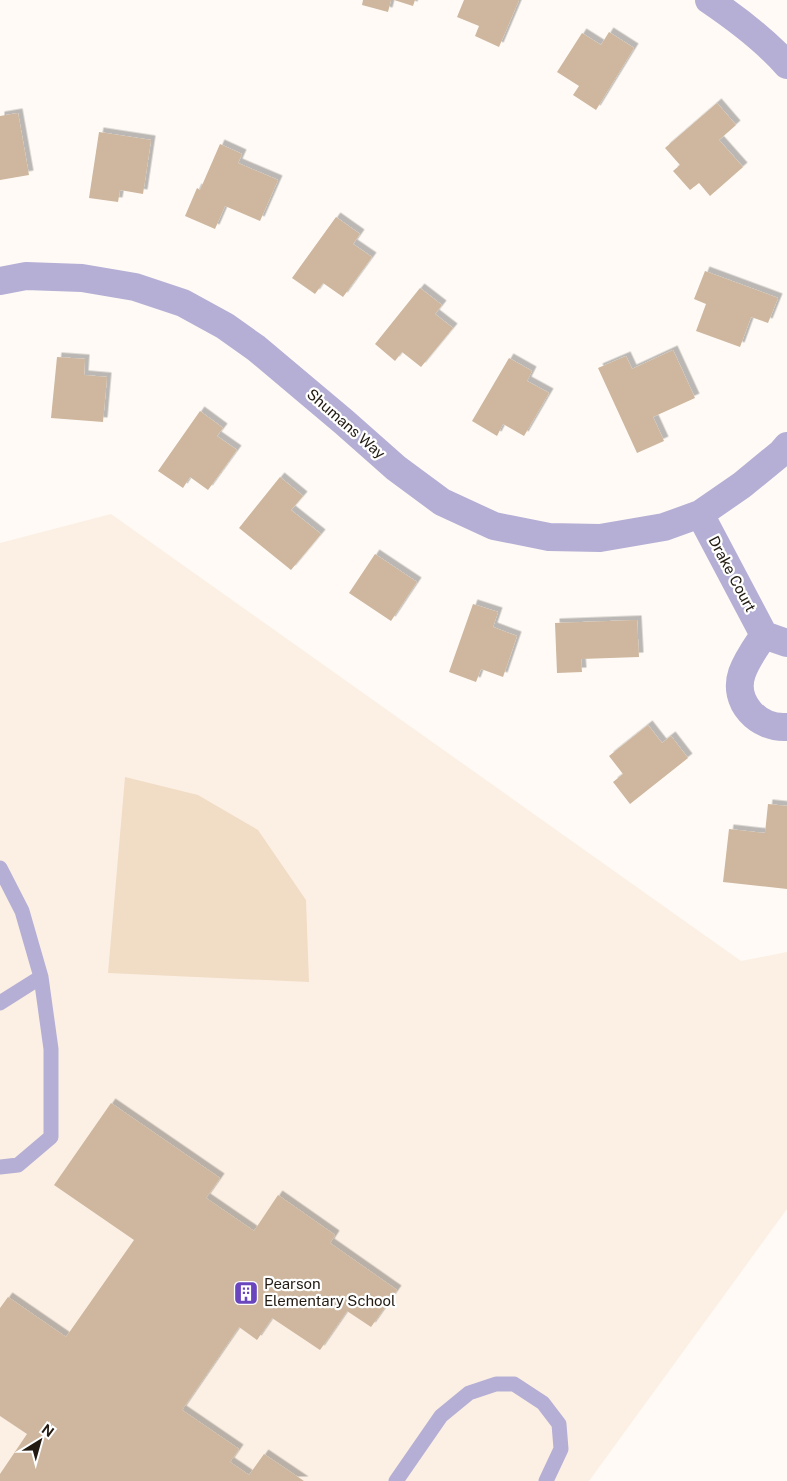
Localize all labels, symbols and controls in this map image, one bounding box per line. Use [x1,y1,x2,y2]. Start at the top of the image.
street label: Shumans Way [304,385,389,462]
street label: Drake Court [705,533,760,615]
place label: Pearson Elementary School [264,1275,396,1309]
building icon: Pearson Elementary School [233,1280,259,1306]
north arrow [15,1416,65,1466]
text: N [39,1421,57,1440]

